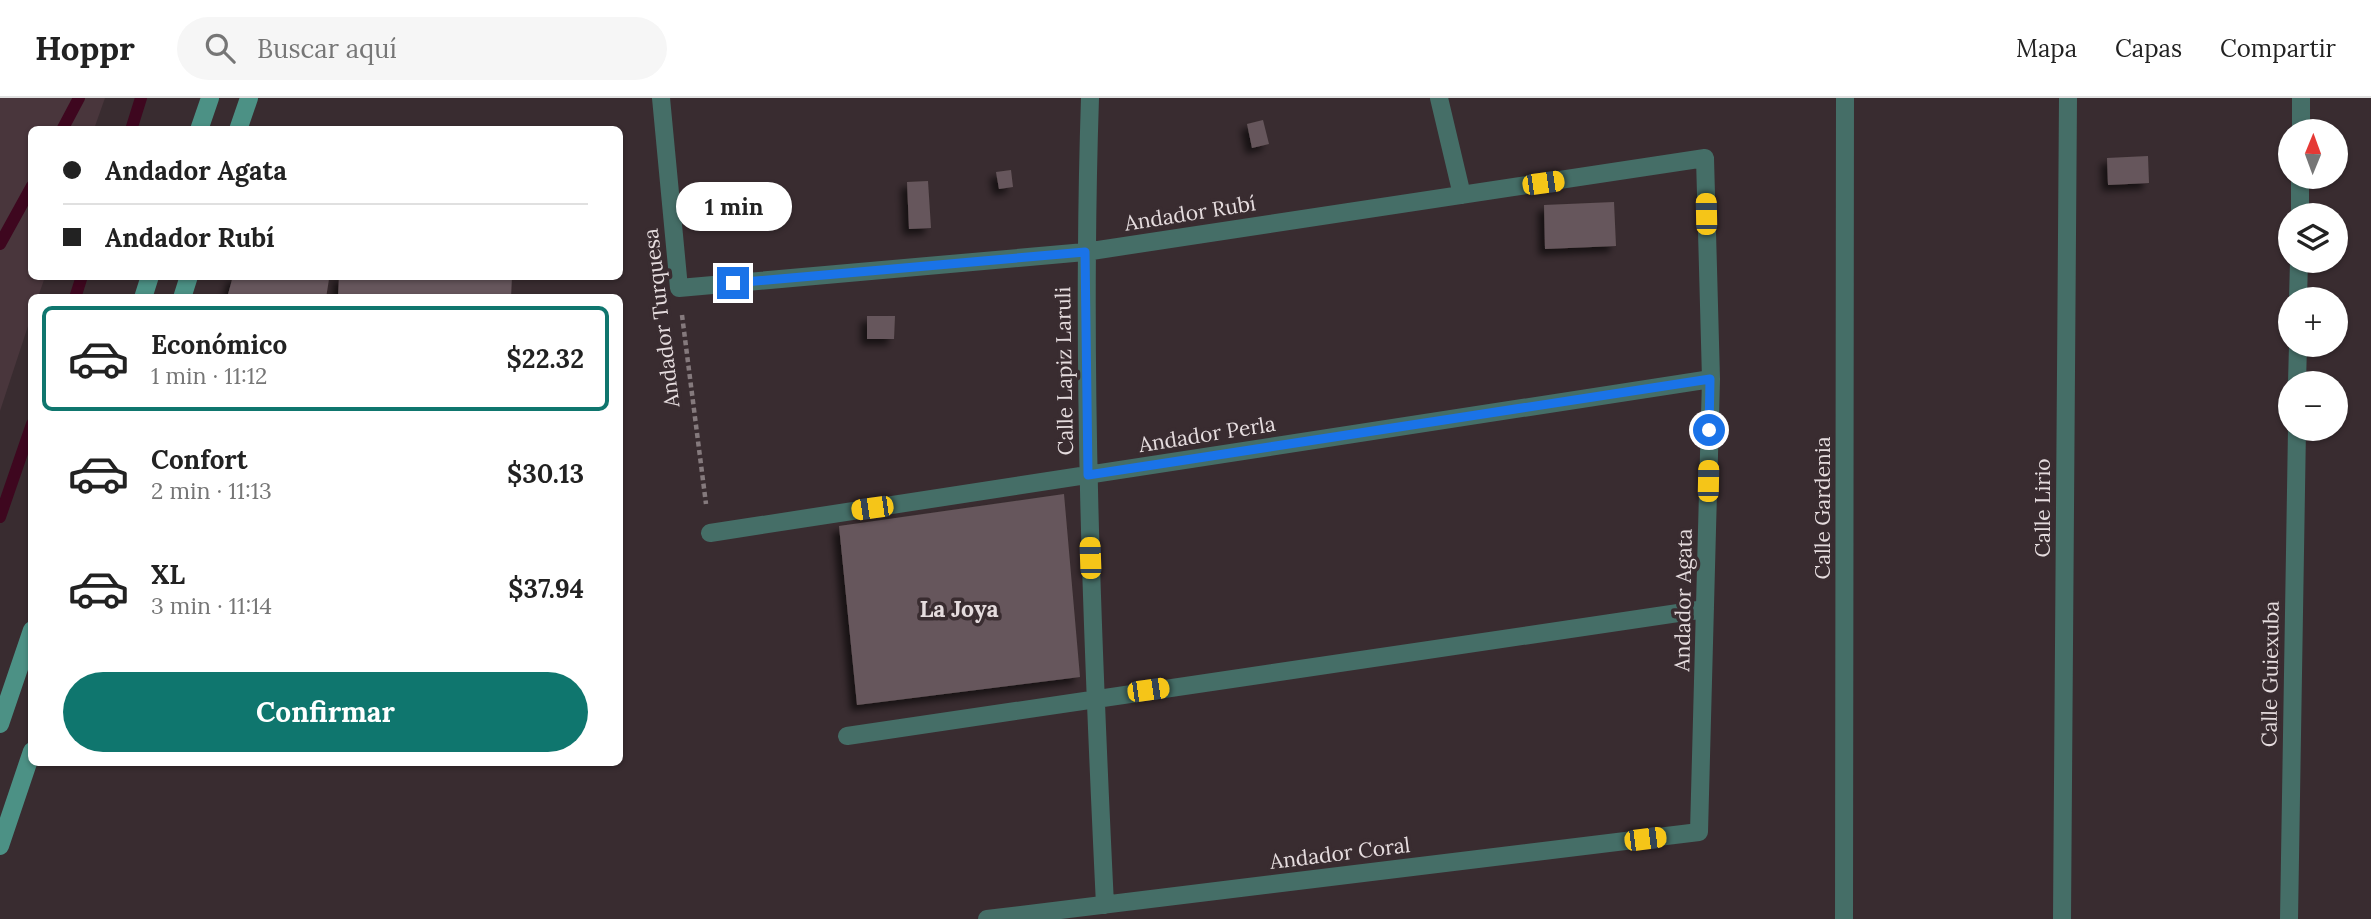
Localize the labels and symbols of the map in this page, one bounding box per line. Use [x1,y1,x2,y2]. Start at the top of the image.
north arrow [2278,119,2348,189]
car [1521,170,1566,196]
callout: 1 min [675,181,791,230]
street label: Andador Rubí [1121,189,1258,237]
car [1696,193,1717,235]
street label: Andador Turquesa [637,227,685,410]
route end [717,267,749,299]
street label: Calle Lapiz Laruli [1049,286,1079,456]
street label: Andador Perla [1136,410,1278,458]
route start [1693,414,1725,446]
street label: Calle Gardenia [1809,436,1836,580]
street label: Calle Lirio [2029,458,2056,558]
car [1698,460,1719,502]
car [850,495,895,521]
street label: Andador Agata [1668,528,1698,673]
car [1079,537,1102,579]
district label: La Joya [919,594,999,623]
street label: Calle Guiexuba [2255,600,2285,747]
car [1126,677,1171,703]
car [1623,826,1668,852]
street label: Andador Coral [1267,831,1412,875]

